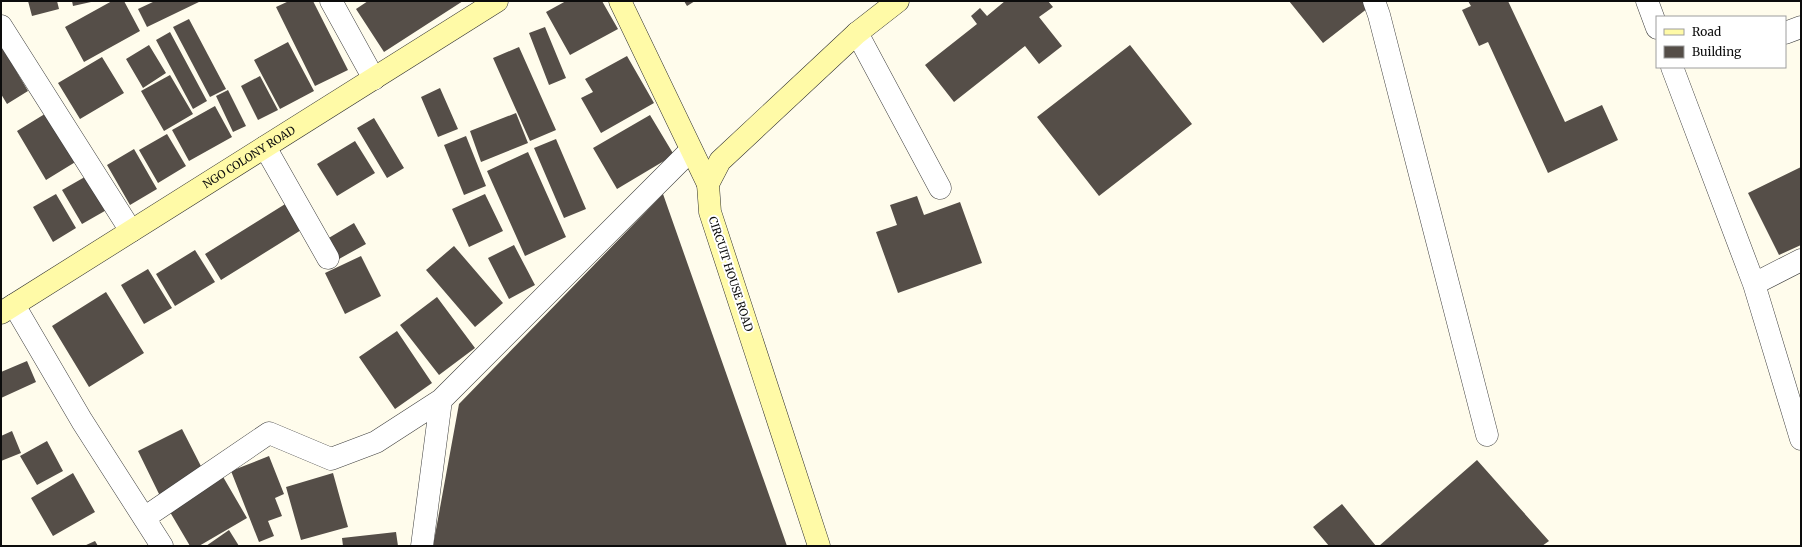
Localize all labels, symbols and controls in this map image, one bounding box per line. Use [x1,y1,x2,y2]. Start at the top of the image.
legend [1656,16,1786,68]
text: Road [1692,24,1721,39]
text: Building [1692,44,1742,59]
street label: NGO COLONY ROAD [200,123,298,191]
street label: CIRCUIT HOUSE ROAD [706,215,756,333]

